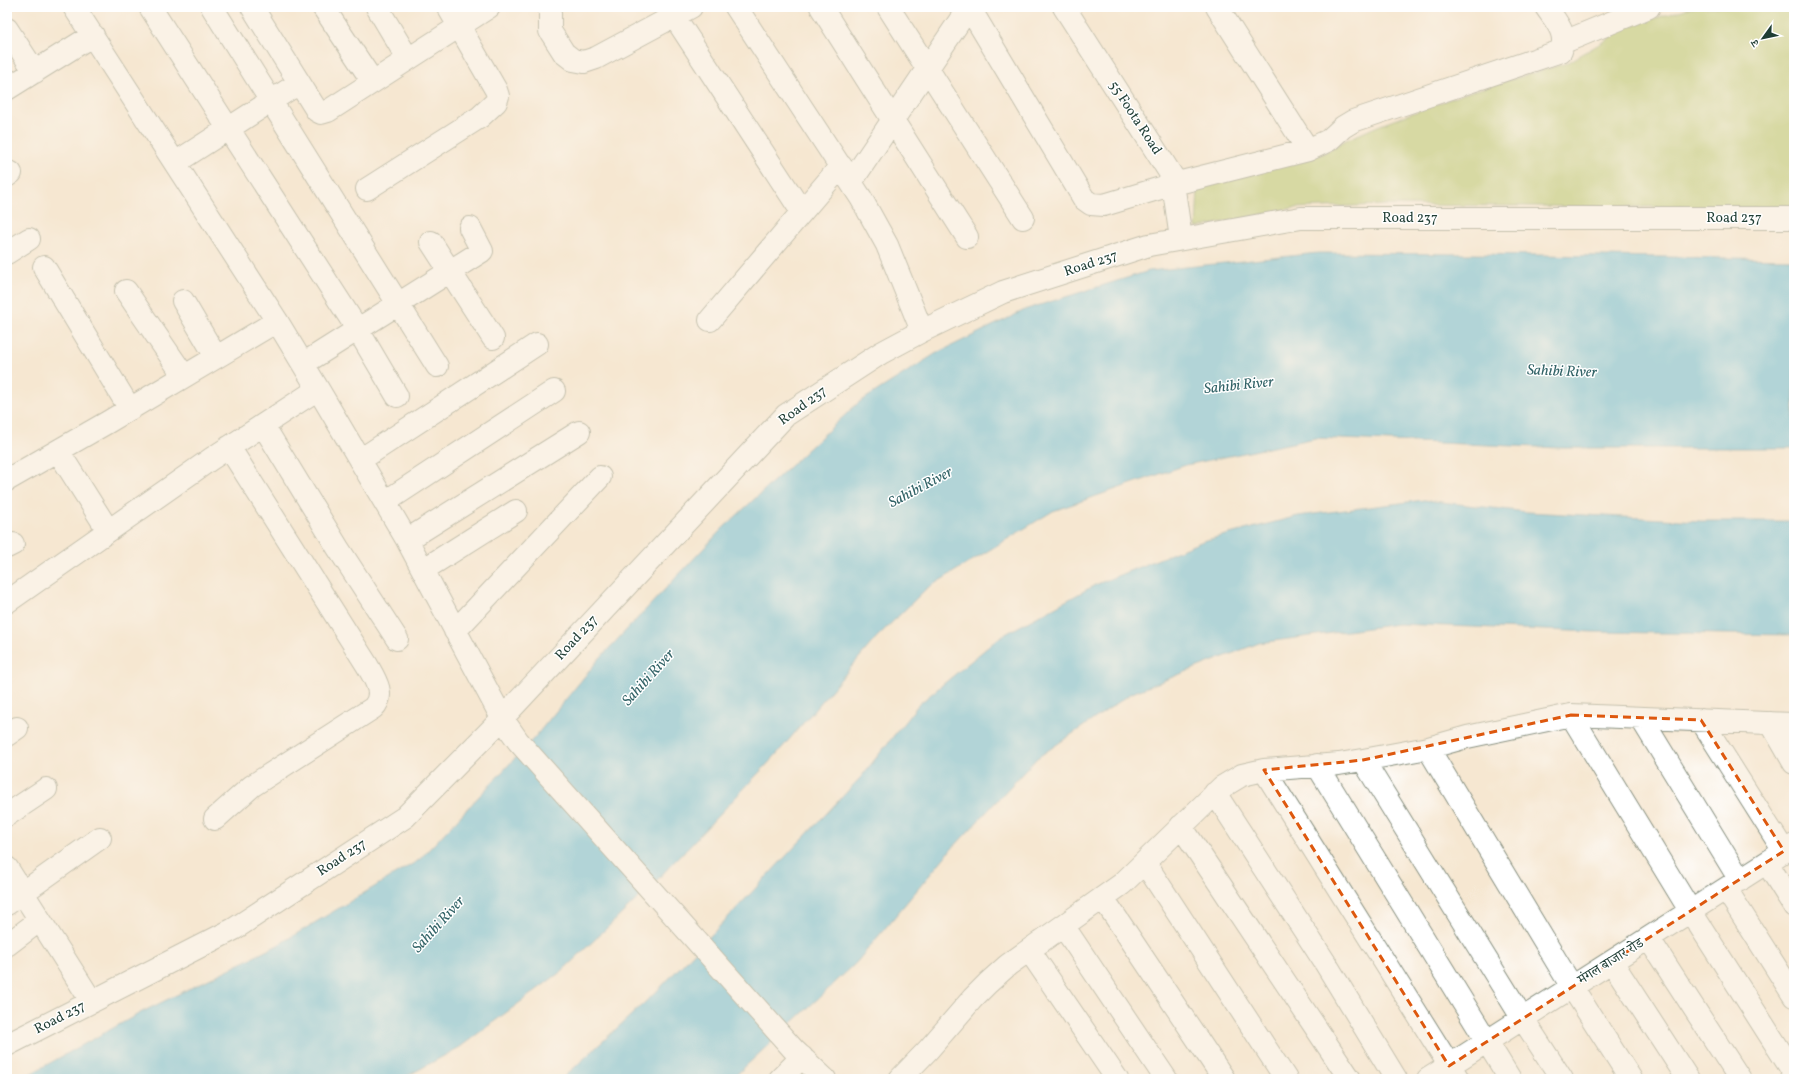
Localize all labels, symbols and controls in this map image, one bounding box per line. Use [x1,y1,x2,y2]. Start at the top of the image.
north arrow [1743,18,1783,58]
text: उ [1747,35,1764,50]
street label: 55 Foota Road [1104,77,1166,159]
street label: Road 237 [1382,209,1438,228]
street label: Road 237 [1706,209,1762,228]
street label: Road 237 [1062,246,1121,282]
water label: Sahibi River [1527,360,1598,384]
water label: Sahibi River [1203,372,1275,400]
street label: Road 237 [775,382,831,430]
water label: Sahibi River [885,462,957,514]
street label: Road 237 [551,611,603,665]
water label: Sahibi River [618,645,680,711]
street label: Road 237 [314,835,371,881]
water label: Sahibi River [408,892,470,958]
street label: मंगल बाजार रोड [1574,934,1648,990]
street label: Road 237 [31,997,89,1039]

